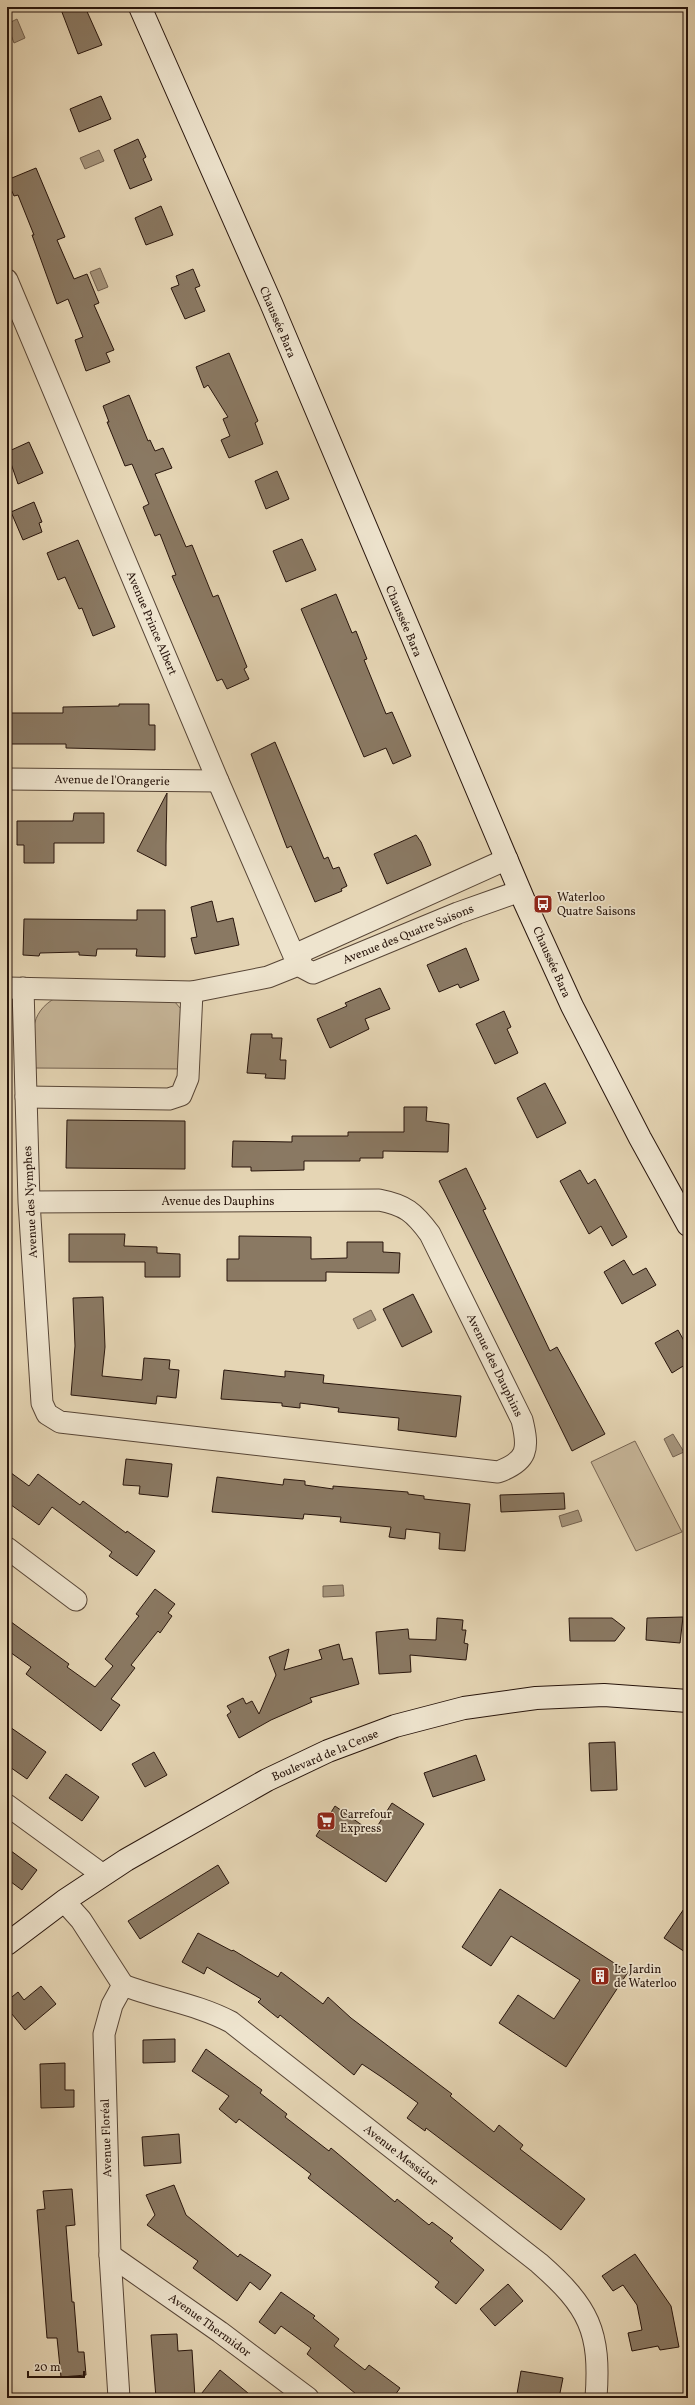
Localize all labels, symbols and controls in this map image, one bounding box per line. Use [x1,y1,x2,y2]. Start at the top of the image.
street label: Chaussée Bara [255,284,299,361]
street label: Avenue Prince Albert [122,569,180,678]
street label: Chaussée Bara [381,583,425,660]
street label: Avenue de l'Orangerie [54,772,170,790]
place label: Waterloo Quatre Saisons [557,890,636,920]
bus stop icon: Waterloo Quatre Saisons [532,893,554,915]
street label: Avenue des Quatre Saisons [340,901,476,969]
street label: Chaussée Bara [528,924,574,1000]
street label: Avenue des Nymphes [20,1145,42,1258]
street label: Avenue des Dauphins [162,1194,274,1210]
street label: Avenue des Dauphins [462,1311,526,1420]
street label: Boulevard de la Cense [270,1726,382,1786]
place label: Carrefour Express [340,1807,392,1837]
supermarket icon: Carrefour Express [315,1810,337,1832]
place label: Le Jardin de Waterloo [614,1962,677,1992]
building icon: Le Jardin de Waterloo [589,1965,611,1987]
street label: Avenue Floréal [98,2098,116,2178]
street label: Avenue Messidor [360,2122,441,2190]
street label: Avenue Thermidor [165,2290,254,2361]
scale bar [28,2353,84,2379]
text: 20 m [34,2360,61,2376]

